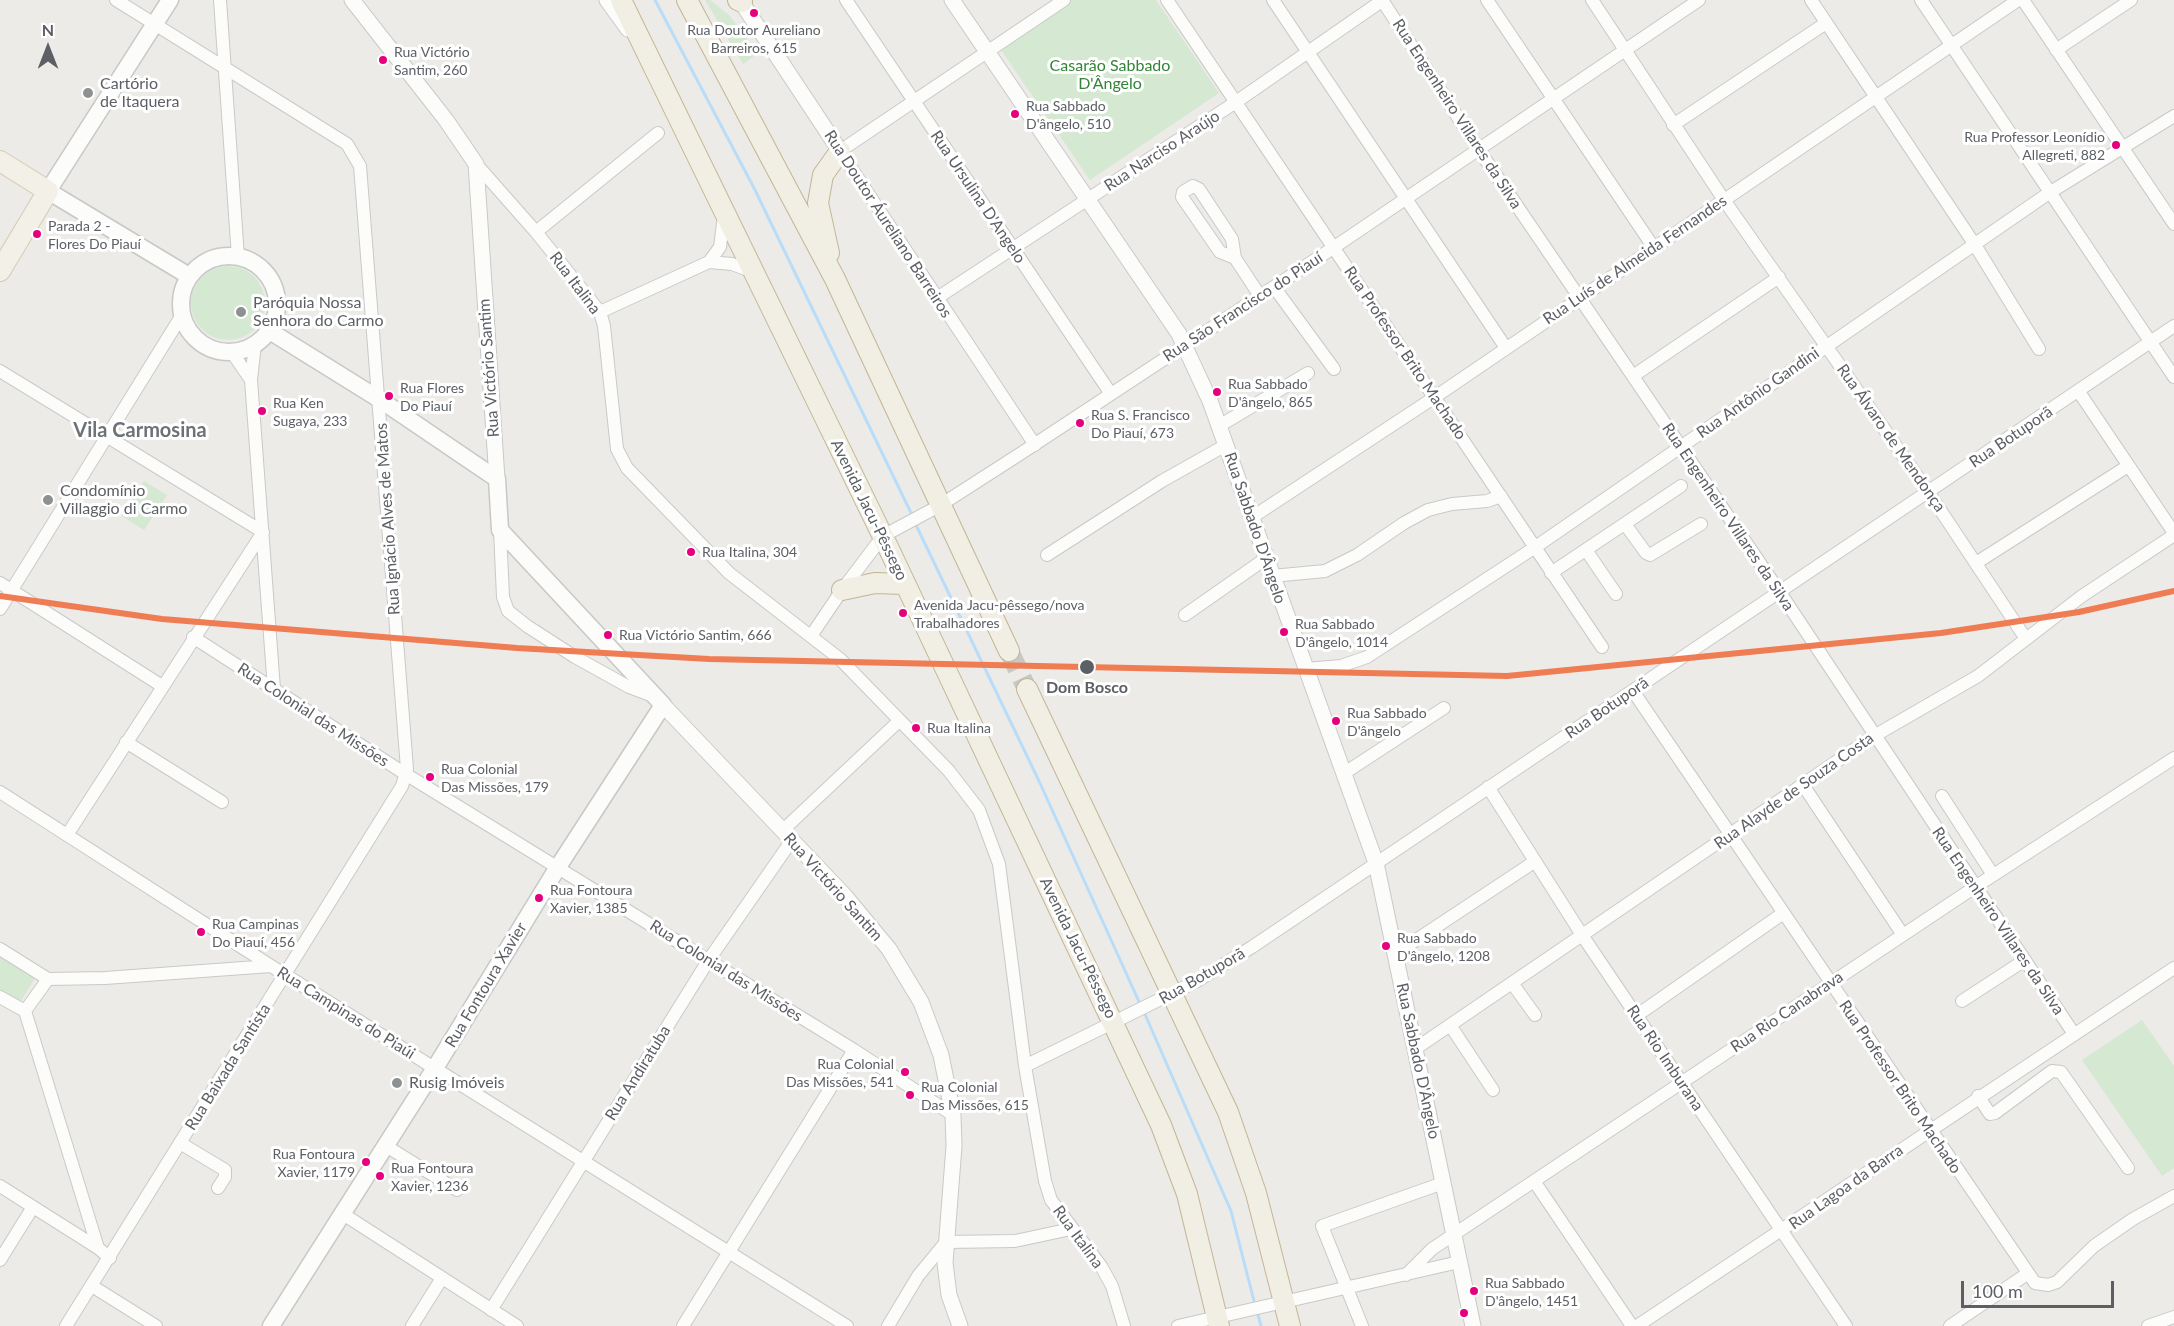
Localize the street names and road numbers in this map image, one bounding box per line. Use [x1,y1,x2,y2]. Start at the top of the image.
street label: Rua Engenheiro Villares da Silva [1388,15,1526,213]
street label: Rua Narciso Araújo [1101,106,1223,196]
street label: Rua Doutor Áureliano Barreiros [820,127,956,321]
street label: Rua Ursulina D'Angelo [926,127,1030,267]
street label: Rua Luís de Almeida Fernandes [1539,191,1731,329]
street label: Rua Italina [545,248,605,318]
street label: Rua São Francisco do Piauí [1160,248,1326,366]
street label: Rua Professor Brito Machado [1340,263,1470,443]
street label: Rua Victório Santim [475,298,503,438]
street label: Rua Antônio Gandini [1693,344,1823,442]
street label: Rua Álvaro de Mendonça [1833,360,1949,516]
street label: Rua Botuporã [1966,402,2056,472]
street label: Rua Engenheiro Villares da Silva [1658,419,1798,615]
street label: Rua Ignácio Alves de Matos [372,422,404,616]
street label: Avenida Jacu-Pêssego [826,436,912,584]
street label: Rua Sabbado D'Ângelo [1220,450,1290,606]
street label: Rua Colonial das Missões [234,659,392,771]
street label: Rua Botuporã [1562,673,1652,743]
street label: Rua Alayde de Souza Costa [1711,729,1877,853]
street label: Rua Engenheiro Villares da Silva [1928,823,2068,1019]
street label: Rua Victório Santim [779,829,887,945]
street label: Avenida Jacu-Pêssego [1035,874,1121,1022]
street label: Rua Colonial das Missões [646,916,806,1026]
street label: Rua Fontoura Xavier [441,919,531,1051]
street label: Rua Botuporã [1156,944,1248,1008]
street label: Rua Campinas do Piaúi [273,963,419,1063]
street label: Rua Rio Canabrava [1727,967,1847,1057]
street label: Rua Sabbado D'Ângelo [1392,981,1444,1141]
street label: Rua Professor Brito Machado [1835,997,1965,1177]
street label: Rua Baixada Santista [181,1000,275,1134]
street label: Rua Rio Imburana [1623,1001,1707,1115]
street label: Rua Andiratuba [601,1022,675,1124]
street label: Rua Lagoa da Barra [1785,1140,1907,1234]
street label: Rua Italina [1049,1202,1107,1272]

